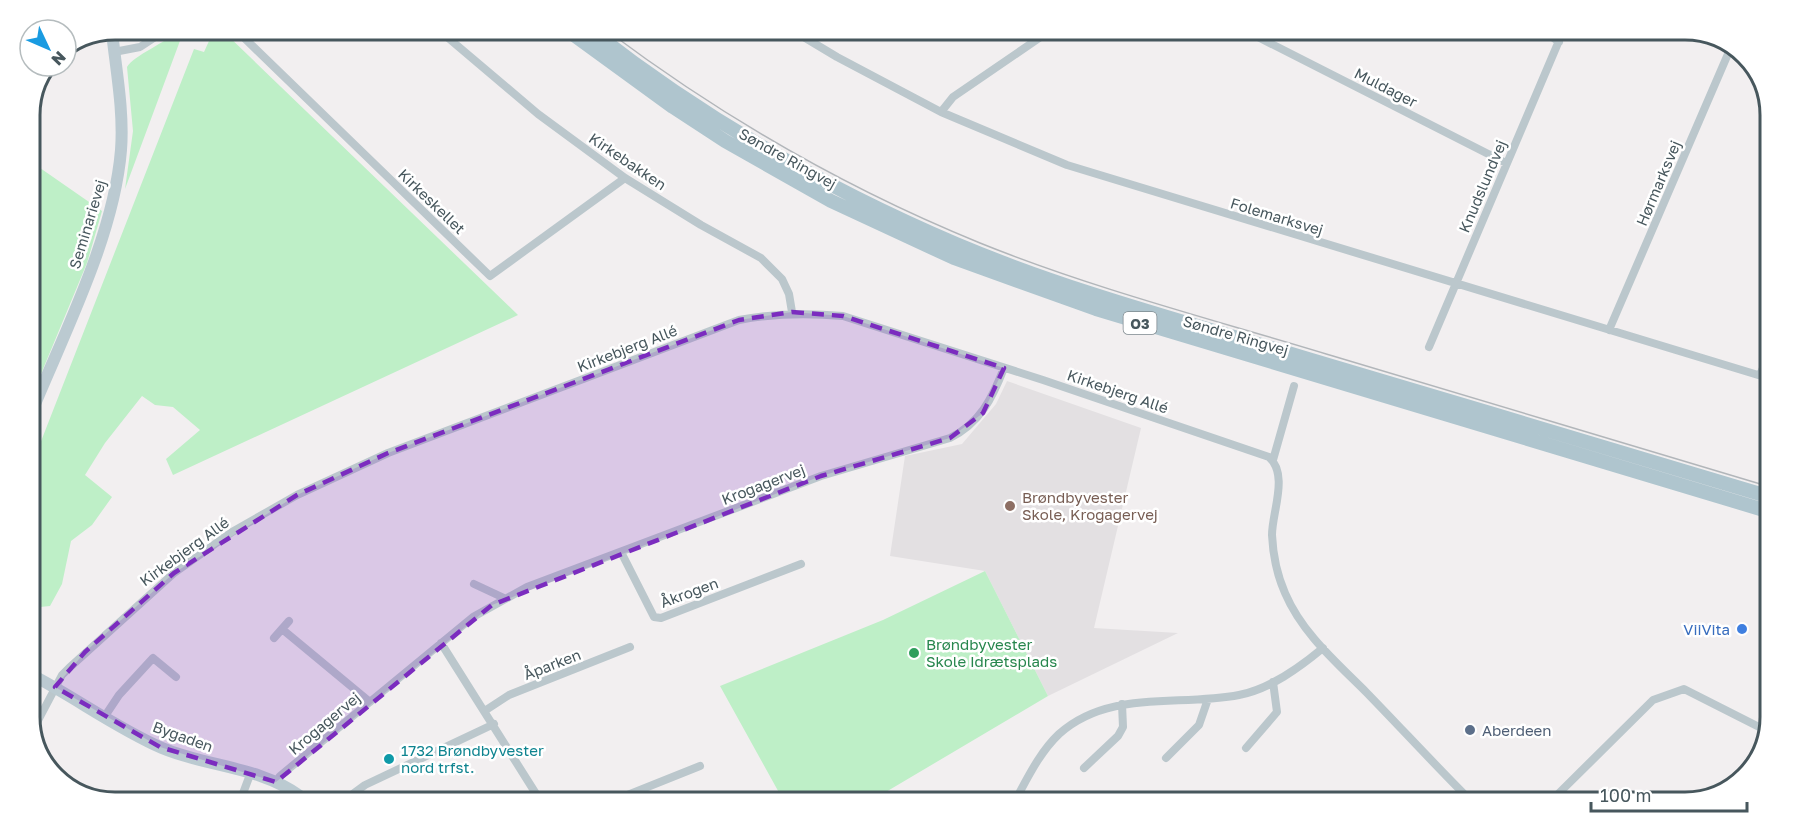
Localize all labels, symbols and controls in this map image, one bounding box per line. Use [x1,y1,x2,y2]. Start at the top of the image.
north arrow [18,18,78,78]
text: N [47,47,70,70]
street label: Muldager [1352,64,1421,111]
street label: Søndre Ringvej [736,124,840,192]
street label: Kirkebakken [586,129,670,193]
street label: Knudslundvej [1454,137,1510,235]
street label: Hørmarksvej [1632,138,1684,228]
street label: Kirkeskellet [395,165,469,237]
street label: Seminarievej [65,177,109,271]
street label: Folemarksvej [1228,193,1326,239]
street label: Søndre Ringvej [1181,311,1291,359]
road number: O3 [1124,312,1156,334]
street label: Kirkebjerg Allé [574,321,680,375]
street label: Kirkebjerg Allé [1065,365,1171,417]
street label: Krogagervej [719,460,807,508]
place label: Brøndbyvester Skole, Krogagervej [1022,488,1158,523]
marker: Brøndbyvester Skole, Krogagervej [1003,499,1017,513]
street label: Kirkebjerg Allé [136,513,232,589]
street label: Åkrogen [658,573,720,611]
place label: ViiVita [1683,620,1730,638]
marker: ViiVita [1735,622,1749,636]
place label: Brøndbyvester Skole Idrætsplads [926,635,1057,670]
street label: Åparken [521,645,583,683]
marker: Brøndbyvester Skole Idrætsplads [907,646,921,660]
street label: Krogagervej [285,688,363,758]
street label: Bygaden [150,717,216,755]
place label: Aberdeen [1482,721,1552,739]
marker: Aberdeen [1463,723,1477,737]
place label: 1732 Brøndbyvester nord trfst. [401,741,544,776]
marker: 1732 Brøndbyvester nord trfst. [382,752,396,766]
scale bar [1591,775,1747,813]
text: 100 m [1600,784,1651,806]

